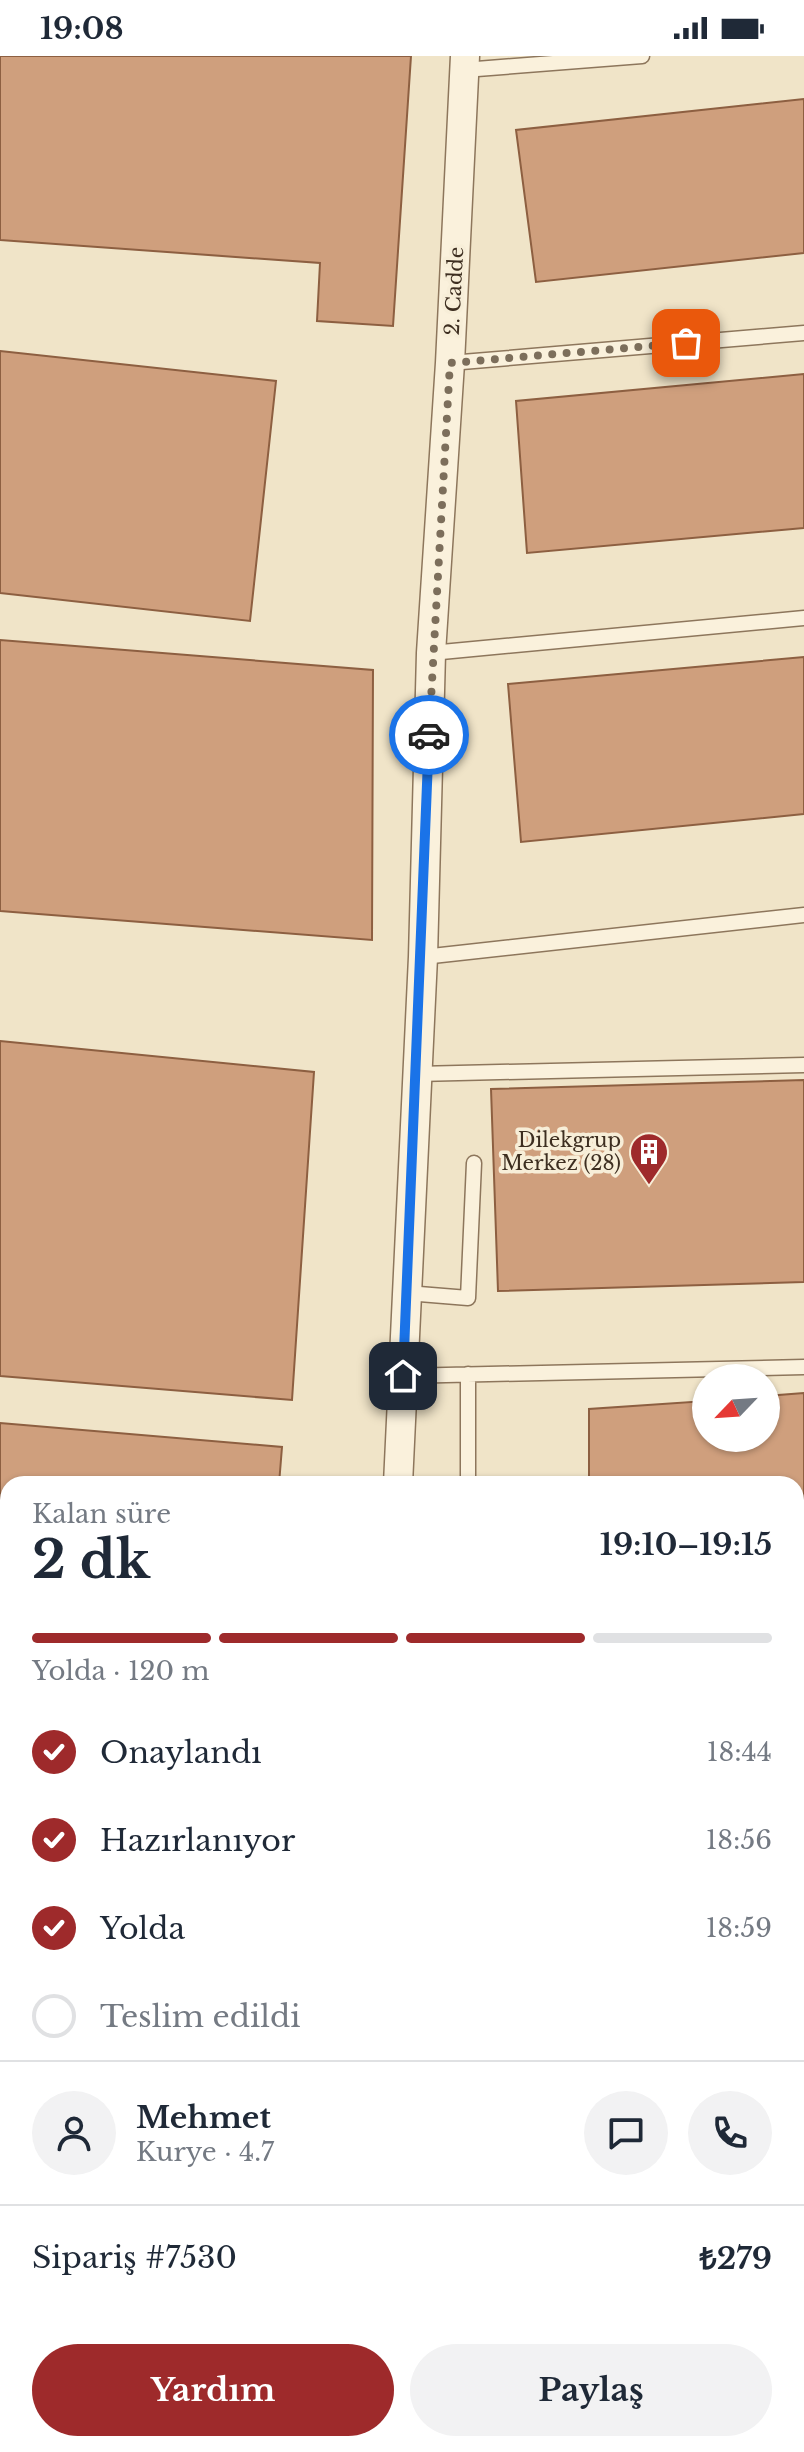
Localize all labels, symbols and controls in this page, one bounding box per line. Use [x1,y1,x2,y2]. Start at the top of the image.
text: 19:08 [40,10,124,47]
street label: 2. Cadde [440,246,468,336]
pin [652,309,720,377]
icon: bag [664,321,708,365]
courier [389,695,469,775]
icon: car [407,713,451,757]
place label: Dilekgrup Merkez (28) [501,1128,621,1175]
building icon: Dilekgrup Merkez (28) [628,1131,670,1186]
pin [369,1342,437,1410]
icon: home [381,1354,425,1398]
north arrow [692,1364,780,1452]
map controls [692,1364,780,1452]
text: Kalan süre [32,1498,171,1530]
text: 19:10–19:15 [600,1526,772,1563]
text: 2 dk [32,1528,150,1592]
text: Yolda · 120 m [32,1655,209,1687]
icon: check [32,1730,76,1774]
text: Onaylandı [100,1734,261,1771]
text: 18:44 [707,1736,772,1768]
icon: check [32,1818,76,1862]
text: Hazırlanıyor [100,1822,295,1859]
text: 18:56 [706,1824,772,1856]
icon: check [32,1906,76,1950]
text: Yolda [100,1910,185,1947]
text: 18:59 [706,1912,772,1944]
text: Teslim edildi [100,1998,300,2035]
button: person [32,2091,116,2175]
button: chat [584,2091,668,2175]
button: phone [688,2091,772,2175]
text: Mehmet [136,2099,271,2136]
text: Kurye · 4.7 [136,2136,274,2168]
text: Sipariş #7530 [32,2239,237,2276]
text: ₺279 [700,2240,772,2277]
button: Yardım [32,2344,394,2436]
button: Paylaş [410,2344,772,2436]

